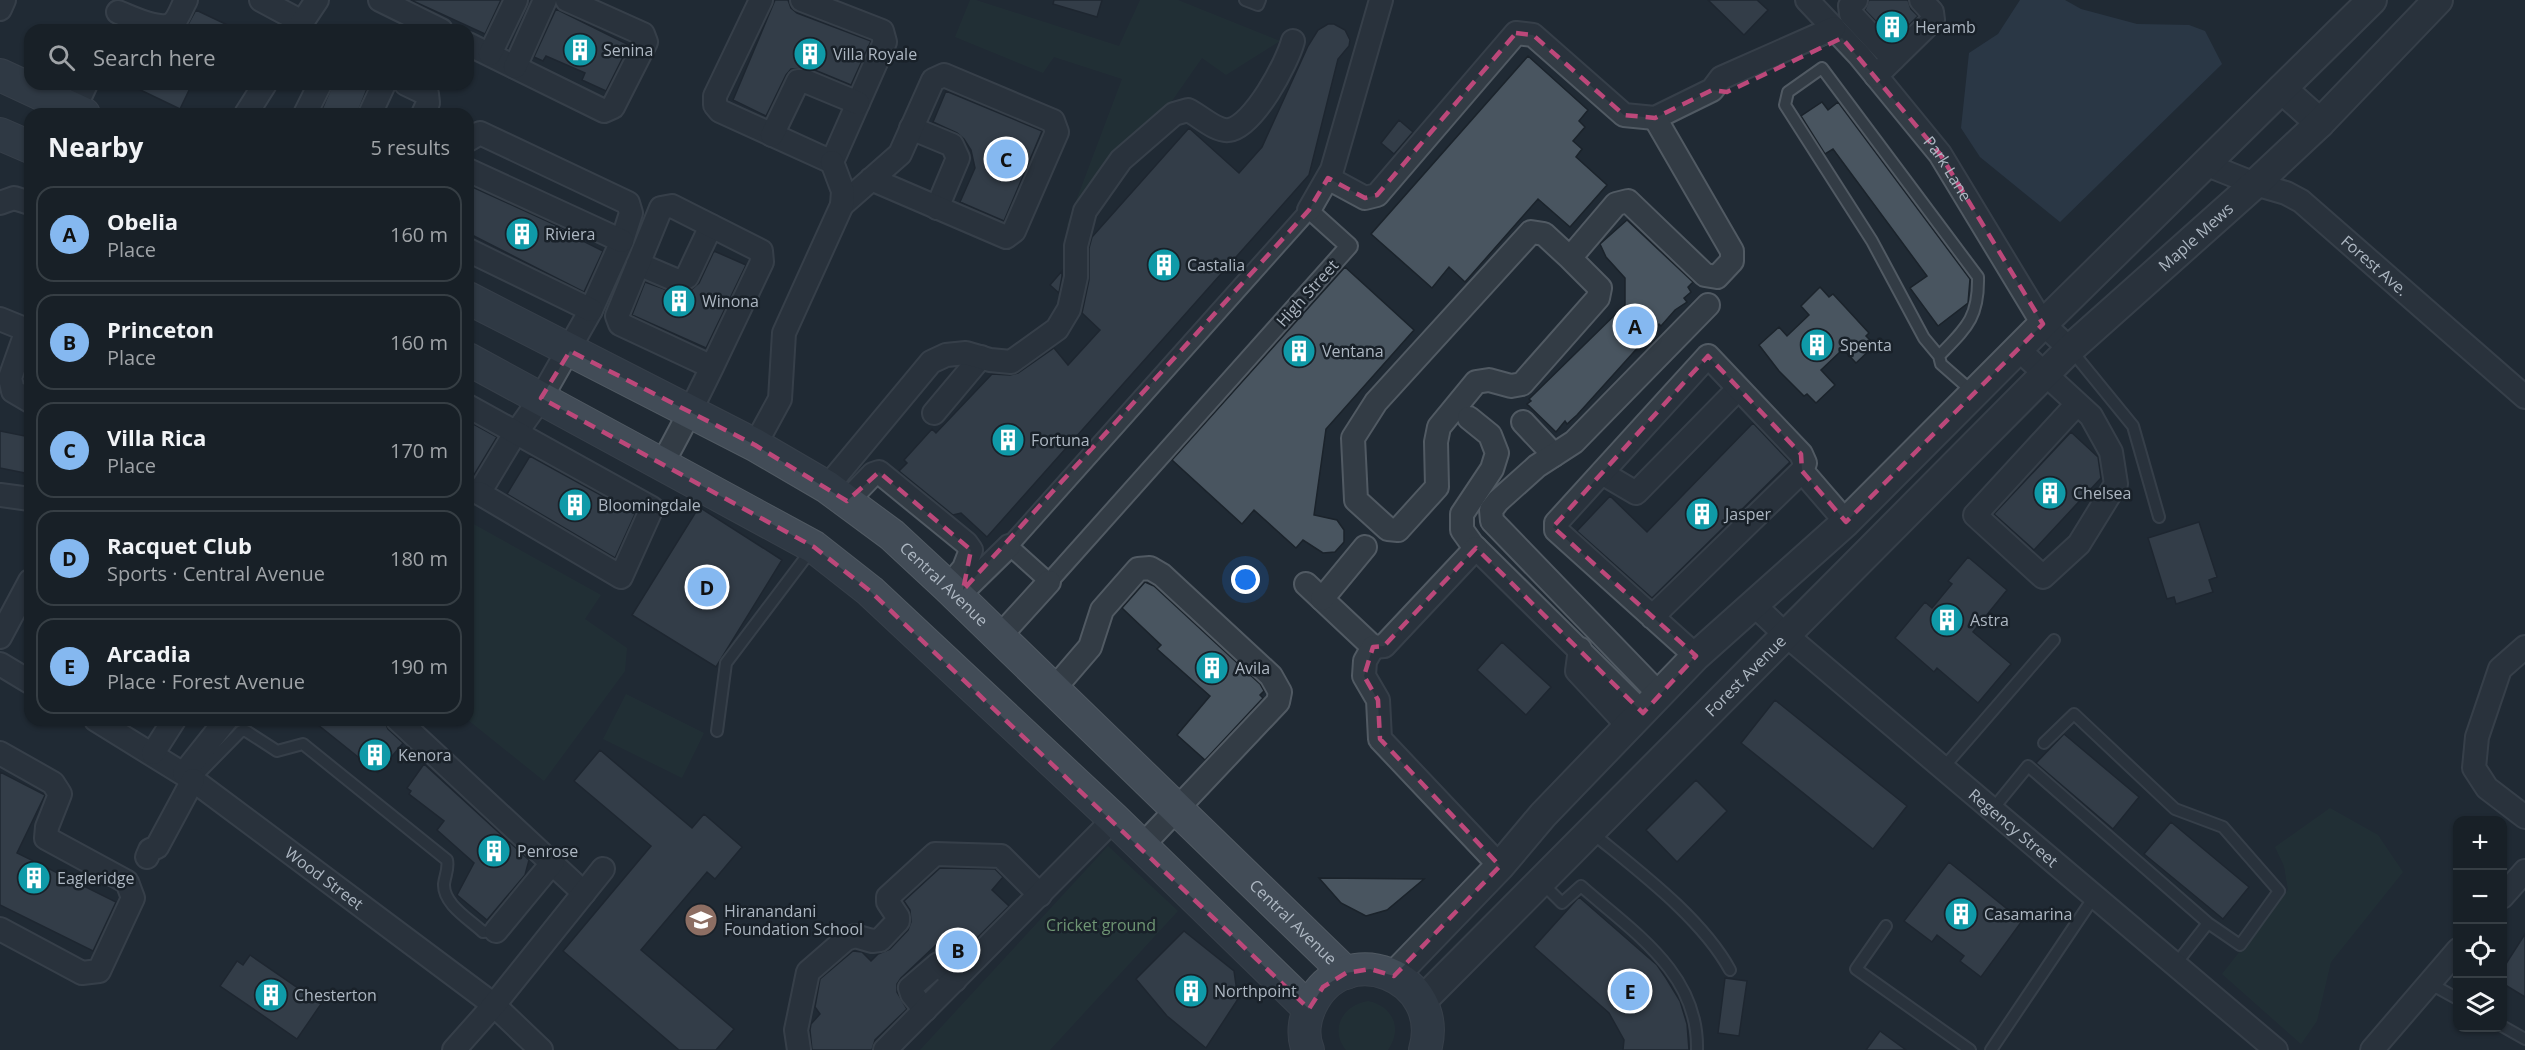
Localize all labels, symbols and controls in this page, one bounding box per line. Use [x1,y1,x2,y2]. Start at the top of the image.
building icon: Heramb [1874,9,1910,45]
place label: Heramb [1915,16,1976,38]
search box [24,24,474,90]
building icon: Senina [562,32,598,68]
building icon: Villa Royale [792,36,828,72]
place label: Senina [603,39,653,61]
icon: search [45,41,78,74]
text: Search here [93,42,216,72]
place label: Villa Royale [833,43,917,65]
text: Nearby [48,129,143,165]
street label: Park Lane [1919,131,1977,205]
text: 5 results [370,134,450,161]
pin: C [986,136,1026,182]
street label: Maple Mews [2153,198,2238,276]
text: Obelia [107,206,178,236]
building icon: Riviera [504,216,540,252]
text: A [63,221,76,248]
text: 160 m [390,221,448,248]
place label: Riviera [545,223,595,245]
street label: Forest Ave. [2336,230,2413,301]
text: Place [107,236,156,263]
building icon: Castalia [1146,247,1182,283]
place label: Castalia [1187,254,1245,276]
street label: High Street [1271,255,1343,331]
building icon: Winona [661,283,697,319]
place label: Winona [702,290,759,312]
pin: A [1616,304,1654,348]
text: Princeton [107,314,214,344]
building icon: Spenta [1799,327,1835,363]
text: B [63,329,76,356]
text: 160 m [390,329,448,356]
building icon: Ventana [1281,333,1317,369]
place label: Spenta [1840,334,1892,356]
place label: Ventana [1322,340,1384,362]
text: Place [107,344,156,371]
text: Villa Rica [107,422,206,452]
building icon: Fortuna [990,422,1026,458]
place label: Fortuna [1031,429,1090,451]
text: C [63,437,76,464]
text: 170 m [390,437,448,464]
text: Place [107,452,156,479]
building icon: Chelsea [2032,475,2068,511]
place label: Chelsea [2073,482,2131,504]
building icon: Bloomingdale [557,487,593,523]
place label: Bloomingdale [598,494,701,516]
building icon: Jasper [1684,496,1720,532]
place label: Jasper [1723,503,1772,525]
text: Racquet Club [107,530,252,560]
street label: Central Avenue [895,537,993,631]
text: D [62,545,77,572]
text: 180 m [390,545,448,572]
text: Sports · Central Avenue [107,560,325,587]
pin: D [688,564,726,610]
your location [1231,565,1260,594]
building icon: Astra [1929,602,1965,638]
place label: Astra [1970,609,2009,631]
street label: Forest Avenue [1700,630,1791,721]
text: Arcadia [107,638,191,668]
building icon: Avila [1194,650,1230,686]
text: E [64,653,75,680]
text: 190 m [390,653,448,680]
place label: Avila [1235,657,1270,679]
text: Place · Forest Avenue [107,668,305,695]
building icon: Kenora [357,737,393,773]
place label: Kenora [398,744,452,766]
street label: Regency Street [1964,783,2063,872]
map controls [2453,816,2507,1032]
button: + [2453,816,2507,870]
building icon: Penrose [476,833,512,869]
place label: Penrose [517,840,578,862]
street label: Wood Street [281,842,368,915]
building icon: Eagleridge [16,860,52,896]
place label: Eagleridge [57,867,135,889]
button: − [2453,870,2507,924]
street label: Central Avenue [1245,874,1342,969]
building icon: Casamarina [1943,896,1979,932]
place label: Hiranandani Foundation School [724,900,863,940]
school or university icon: Hiranandani Foundation School [683,902,719,938]
place label: Casamarina [1984,903,2072,925]
park label: Cricket ground [1046,914,1156,936]
button: locate [2453,924,2507,978]
pin: B [938,928,978,972]
pin: E [1610,968,1650,1014]
building icon: Northpoint [1173,973,1209,1009]
building icon: Chesterton [253,977,289,1013]
button: layers [2453,978,2507,1032]
place label: Northpoint [1214,980,1297,1002]
place label: Chesterton [294,984,377,1006]

